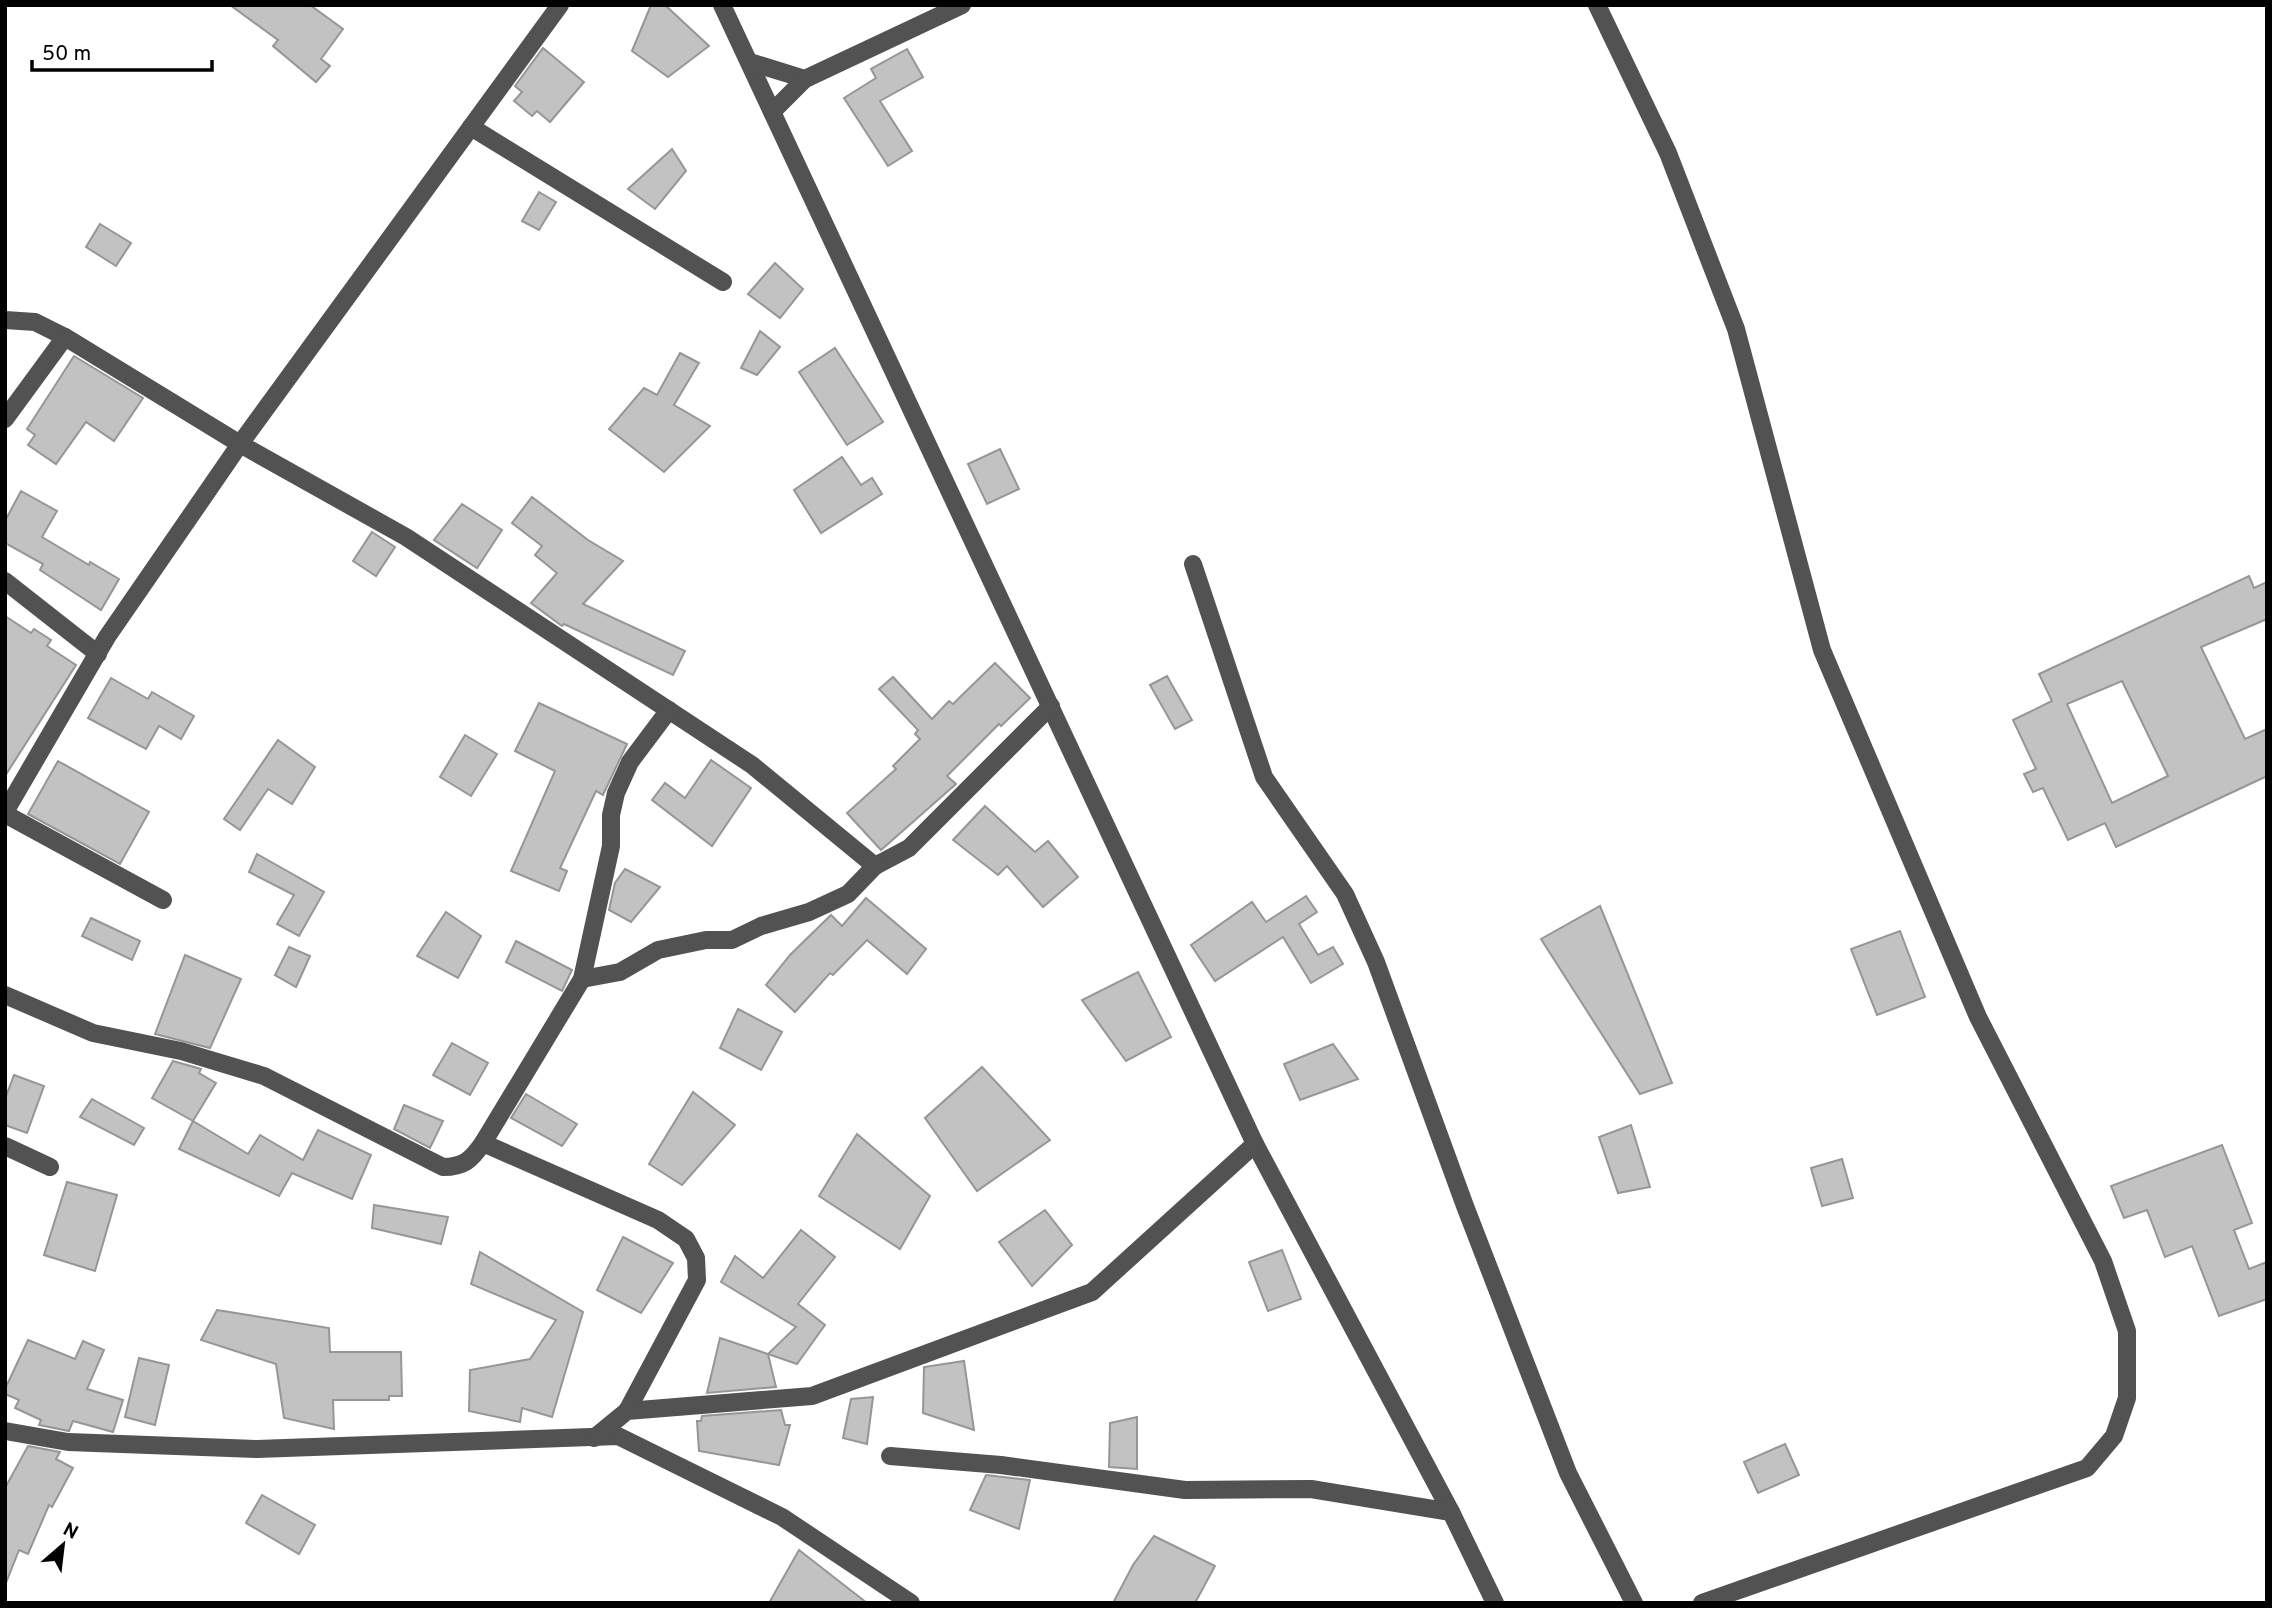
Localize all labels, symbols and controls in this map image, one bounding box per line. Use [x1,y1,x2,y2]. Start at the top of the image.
scale bar [32,28,212,72]
text: 50 m [42,41,91,68]
north arrow [28,1510,98,1580]
text: N [58,1518,82,1546]

